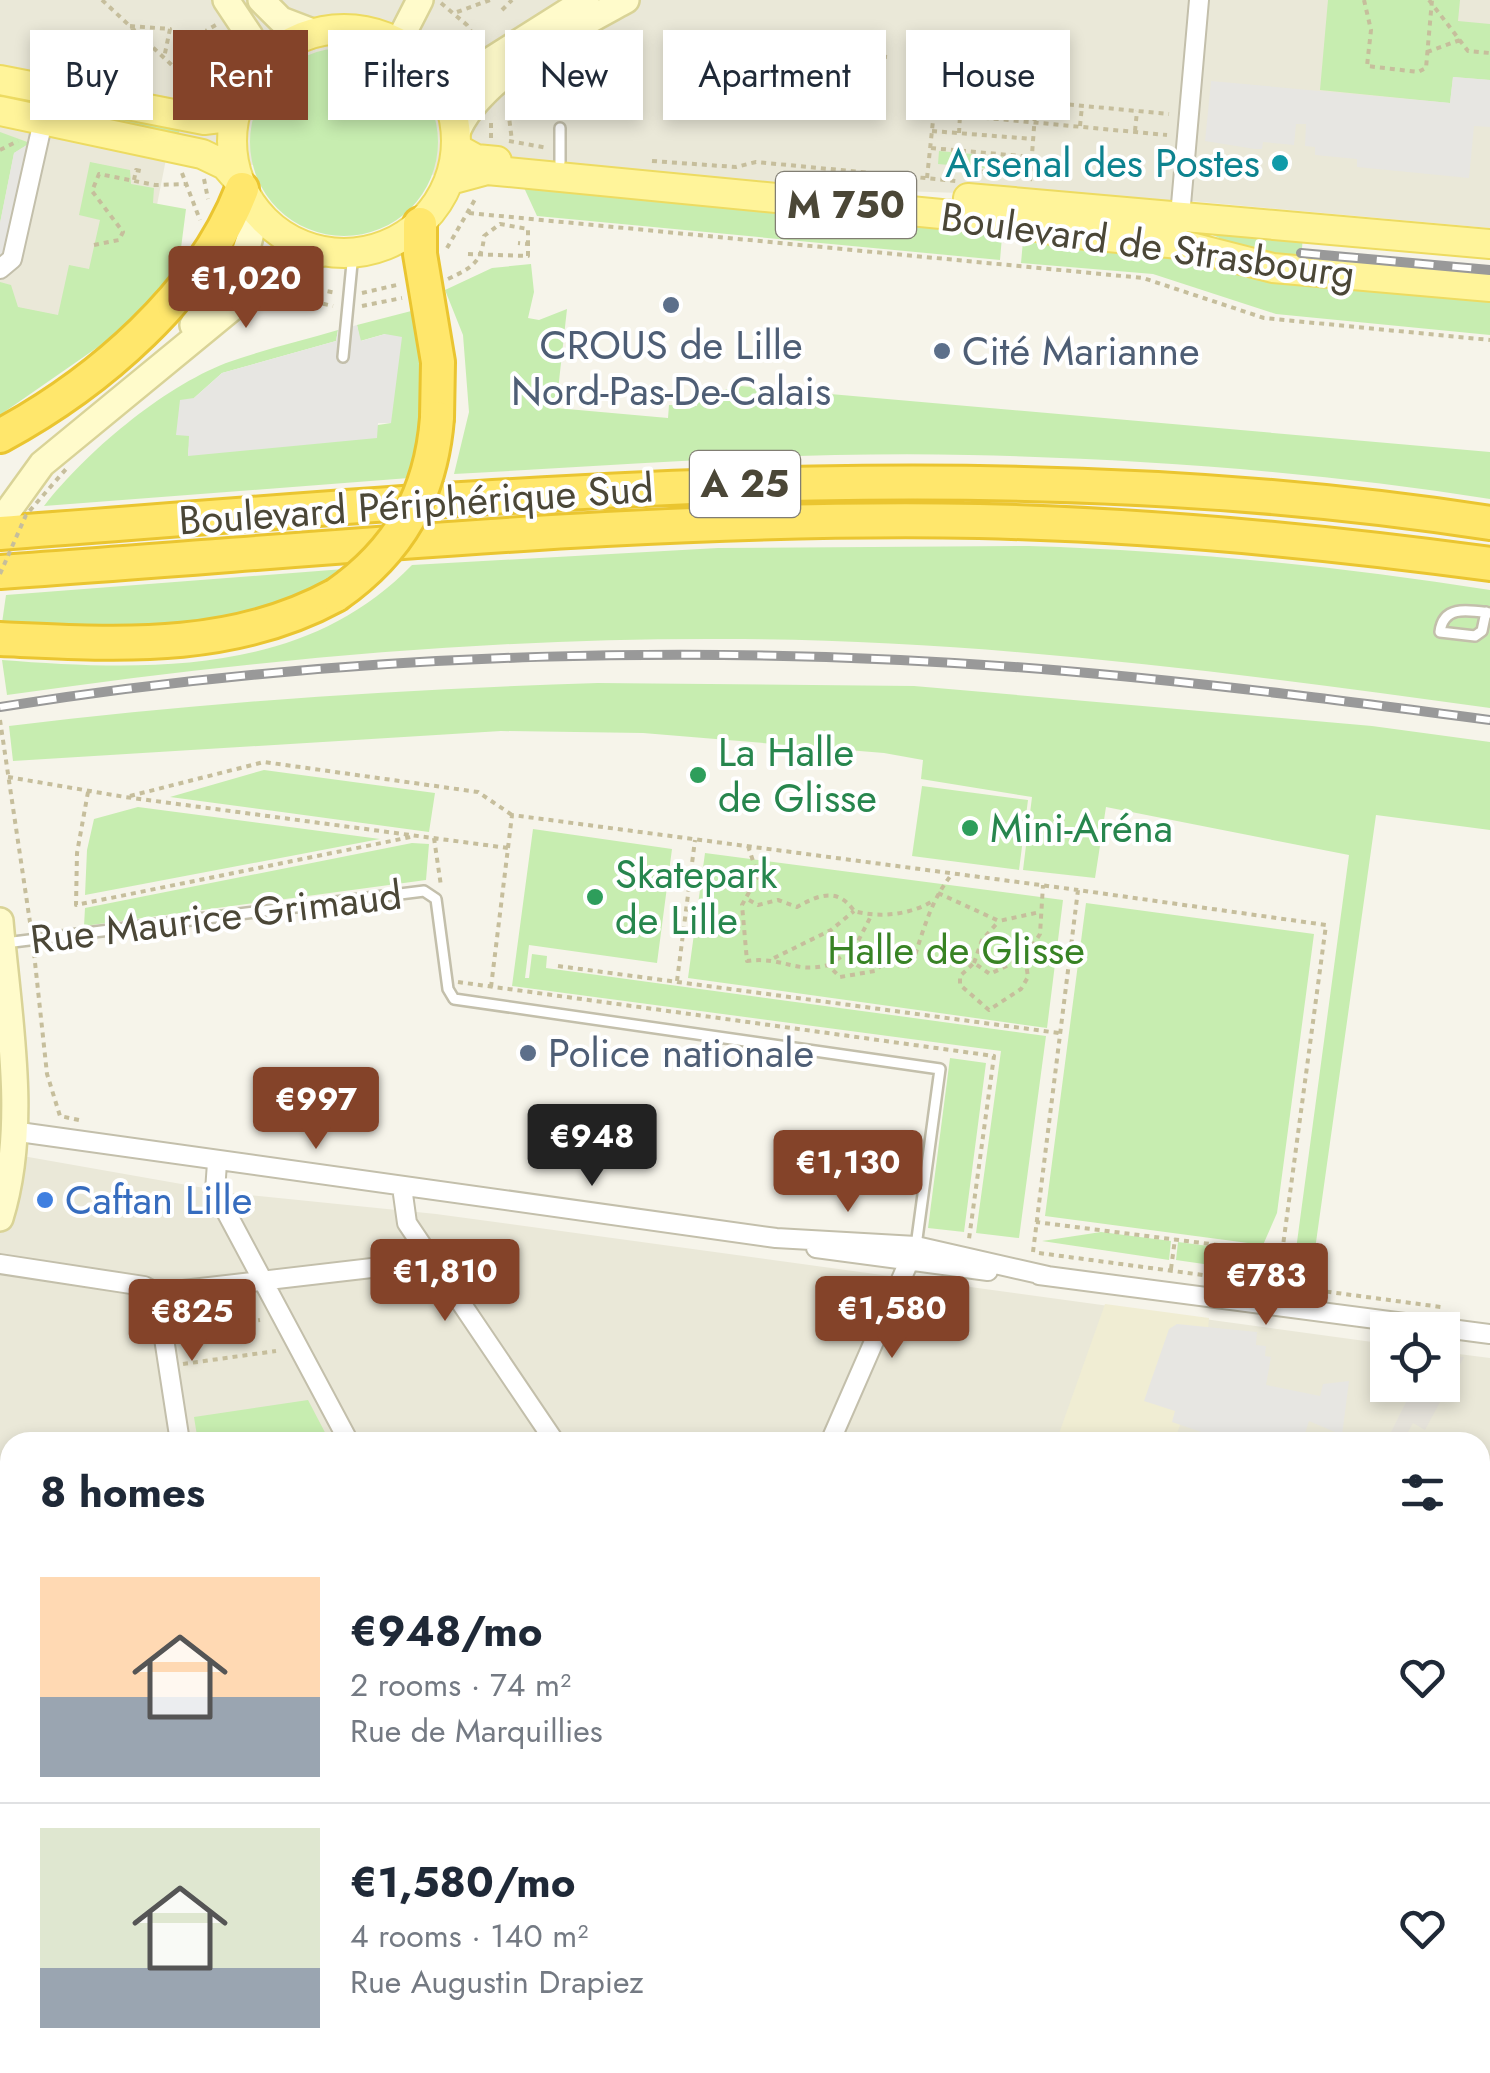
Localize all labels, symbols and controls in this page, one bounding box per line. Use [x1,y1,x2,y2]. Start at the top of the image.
chip: Buy [30,30,153,120]
chip: Rent [173,30,308,120]
chip: Filters [328,30,485,120]
chip: New [505,30,643,120]
chip: Apartment [663,30,886,120]
chip: House [906,30,1070,120]
place label: Arsenal des Postes [945,134,1260,192]
marker: Arsenal des Postes [1269,152,1291,174]
road number: M 750 [776,172,916,238]
street label: Boulevard de Strasbourg [937,187,1359,303]
pin: €1,020 [165,246,327,331]
text: €1,020 [191,255,301,301]
marker: CROUS de Lille Nord-Pas-De-Calais [660,294,682,316]
place label: CROUS de Lille Nord-Pas-De-Calais [511,316,831,420]
place label: Cité Marianne [962,322,1200,380]
marker: Cité Marianne [931,340,953,362]
road number: A 25 [690,451,800,517]
street label: Boulevard Périphérique Sud [177,458,655,550]
place label: La Halle de Glisse [718,723,877,827]
marker: La Halle de Glisse [687,764,709,786]
place label: Mini-Aréna [990,799,1173,857]
marker: Mini-Aréna [959,817,981,839]
place label: Skatepark de Lille [615,845,778,949]
street label: Rue Maurice Grimaud [27,865,405,969]
marker: Skatepark de Lille [584,886,606,908]
park label: Halle de Glisse [827,921,1085,979]
place label: Police nationale [548,1024,814,1082]
marker: Police nationale [517,1042,539,1064]
pin: €997 [257,1067,375,1152]
text: €997 [275,1076,357,1122]
pin: €948 [533,1104,651,1189]
text: €948 [550,1113,634,1159]
pin: €1,130 [767,1130,929,1215]
text: €1,130 [796,1139,900,1185]
place label: Caftan Lille [65,1171,252,1229]
marker: Caftan Lille [34,1189,56,1211]
pin: €1,810 [364,1239,526,1324]
pin: €783 [1207,1243,1325,1328]
text: €1,810 [392,1248,498,1294]
text: €783 [1226,1252,1306,1298]
pin: €1,580 [811,1276,973,1361]
pin: €825 [133,1279,251,1364]
text: €1,580 [837,1285,947,1331]
text: €825 [151,1288,233,1334]
map controls [1370,1312,1460,1402]
button: locate [1370,1312,1460,1402]
text: 8 homes [40,1462,205,1523]
icon: filters [1395,1465,1450,1520]
text: €948/mo [350,1601,542,1662]
icon: home [120,1617,240,1737]
icon: heart [1395,1650,1450,1705]
text: 2 rooms · 74 m² [350,1662,571,1708]
text: Rue de Marquillies [350,1708,603,1754]
text: €1,580/mo [350,1852,576,1913]
icon: home [120,1868,240,1988]
icon: heart [1395,1901,1450,1956]
text: 4 rooms · 140 m² [350,1913,588,1959]
text: Rue Augustin Drapiez [350,1959,644,2005]

